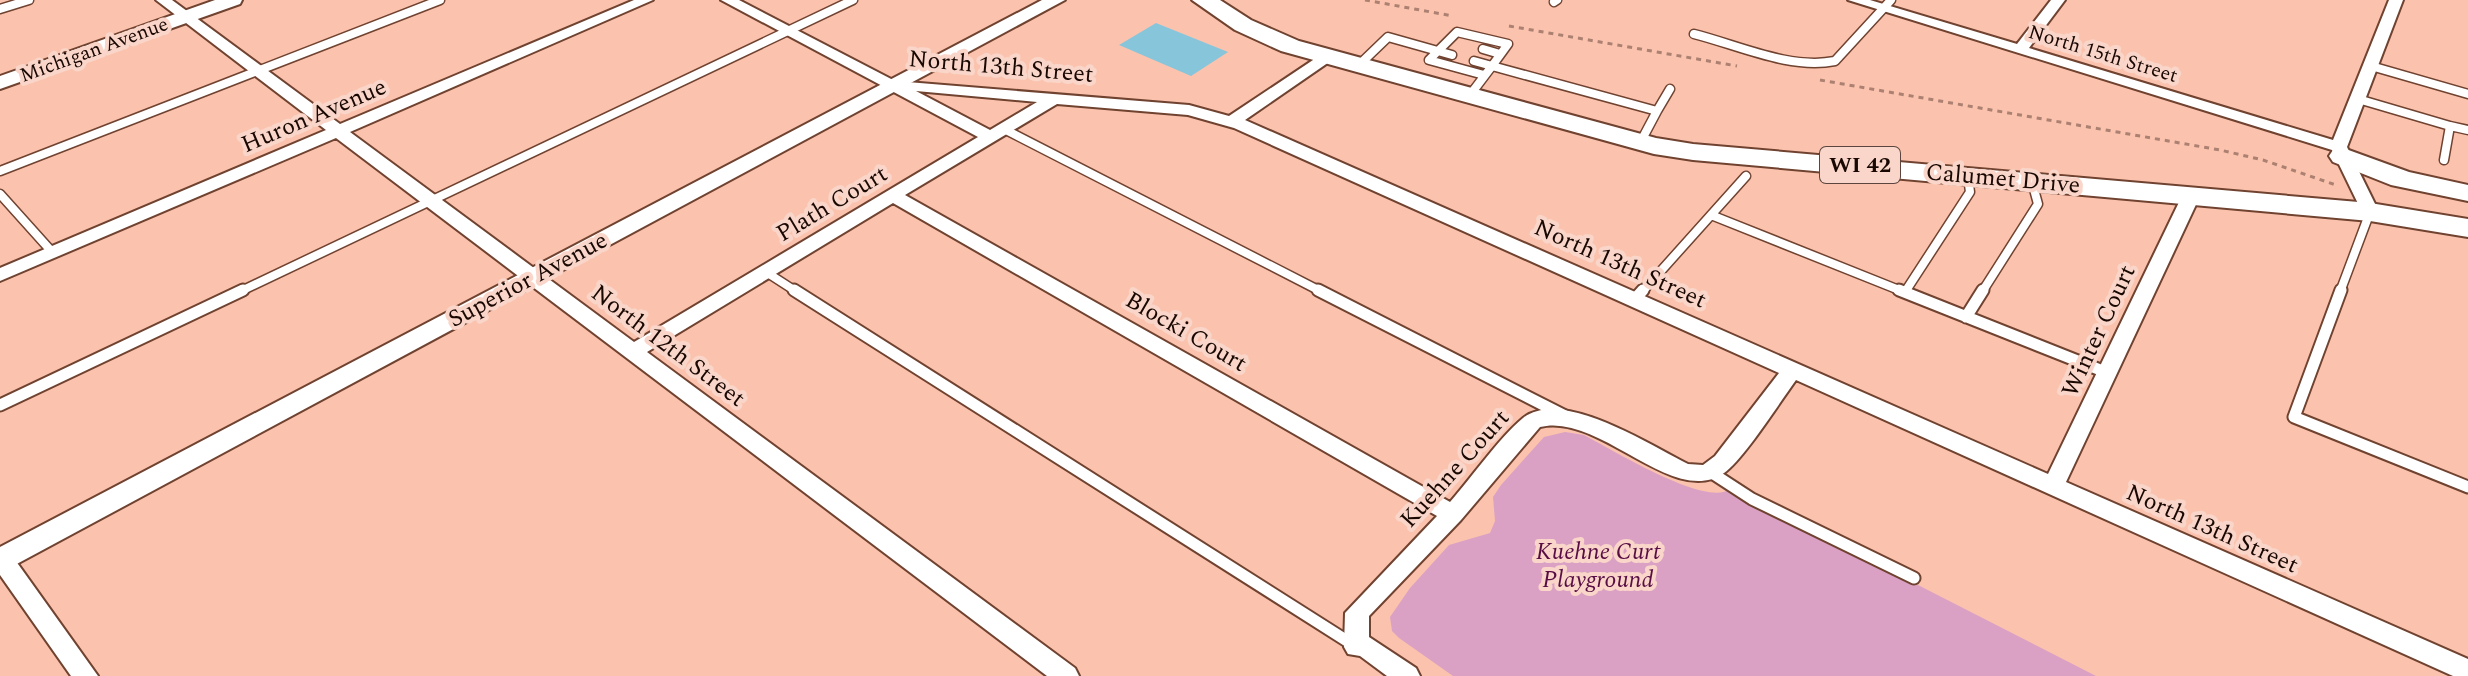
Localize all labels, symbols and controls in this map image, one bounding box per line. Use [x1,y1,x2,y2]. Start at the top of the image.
street label: Michigan Avenue [16,9,172,91]
street label: North 15th Street [2025,17,2181,91]
street label: North 13th Street [907,41,1095,93]
street label: Huron Avenue [236,69,392,163]
road number: WI 42 [1820,147,1900,183]
street label: Calumet Drive [1924,154,2082,204]
street label: Plath Court [769,157,895,251]
street label: North 13th Street [1528,210,1712,318]
street label: Superior Avenue [442,223,614,337]
street label: Winter Court [2053,259,2145,403]
street label: North 12th Street [583,276,753,416]
street label: Blocki Court [1118,283,1254,381]
street label: Kuehne Court [1392,402,1518,536]
street label: North 13th Street [2120,475,2304,583]
park label: Kuehne Curt Playground [1536,534,1661,598]

